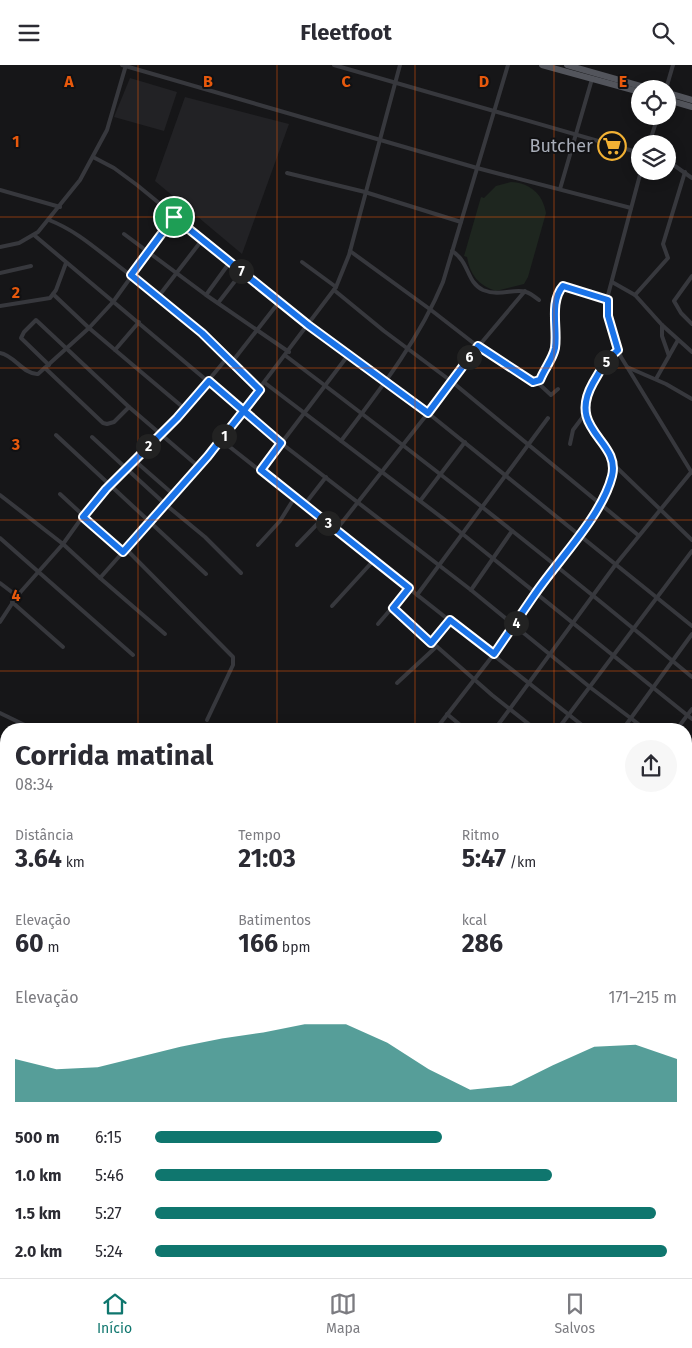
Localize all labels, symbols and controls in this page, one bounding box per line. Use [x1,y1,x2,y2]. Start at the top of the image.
icon: menu [15,19,43,47]
text: Fleetfoot [300,19,392,46]
icon: search [649,19,677,47]
text: A [63,72,74,91]
text: B [203,72,213,91]
text: C [341,72,351,91]
text: D [479,72,489,91]
text: E [619,72,627,91]
map controls [631,80,676,180]
button: locate [631,80,676,125]
supermarket icon: Butcher [597,131,627,161]
text: 1 [12,132,20,151]
place label: Butcher [529,135,593,157]
button: layers [631,135,676,180]
pin [153,196,195,238]
icon: arrive [160,203,188,231]
pin: 7 [228,259,254,283]
text: 7 [238,263,245,280]
text: 2 [12,283,20,302]
pin: 6 [456,345,482,369]
text: 6 [466,349,473,366]
pin: 5 [594,349,618,375]
text: 5 [603,354,610,371]
pin: 1 [212,423,236,449]
text: 1 [221,428,228,445]
pin: 2 [136,433,160,459]
text: 3 [11,435,20,454]
text: 2 [145,438,152,455]
pin: 3 [316,511,340,535]
text: 3 [325,515,332,532]
text: 4 [11,586,21,605]
pin: 4 [504,611,528,635]
text: 4 [513,615,520,632]
text: Corrida matinal [15,739,213,772]
button: share [625,740,677,792]
text: 08:34 [15,775,53,794]
text: Distância [15,827,74,844]
text: Tempo [238,827,281,844]
text: Ritmo [462,827,499,844]
text: 3.64 [15,844,62,874]
text: 21:03 [238,844,296,874]
text: 5:47 [462,844,506,874]
text: km [62,854,85,871]
text: /km [506,854,536,871]
text: Elevação [15,912,71,929]
text: Batimentos [238,912,311,929]
text: kcal [462,912,487,929]
text: 60 [15,929,44,959]
text: 166 [238,929,278,959]
text: 286 [462,929,503,959]
text: m [44,939,59,956]
text: bpm [278,939,310,956]
text: Elevação [15,988,79,1007]
text: 171–215 m [609,988,677,1007]
text: 500 m [15,1128,60,1147]
text: 6:15 [95,1128,122,1147]
text: 1.0 km [15,1166,62,1185]
text: 5:46 [95,1166,124,1185]
text: 1.5 km [15,1204,61,1223]
text: 5:27 [95,1204,122,1223]
text: 2.0 km [15,1242,62,1261]
text: 5:24 [95,1242,123,1261]
tab: Início [97,1290,132,1337]
tab: Mapa [326,1290,360,1337]
tab: Salvos [554,1290,595,1337]

